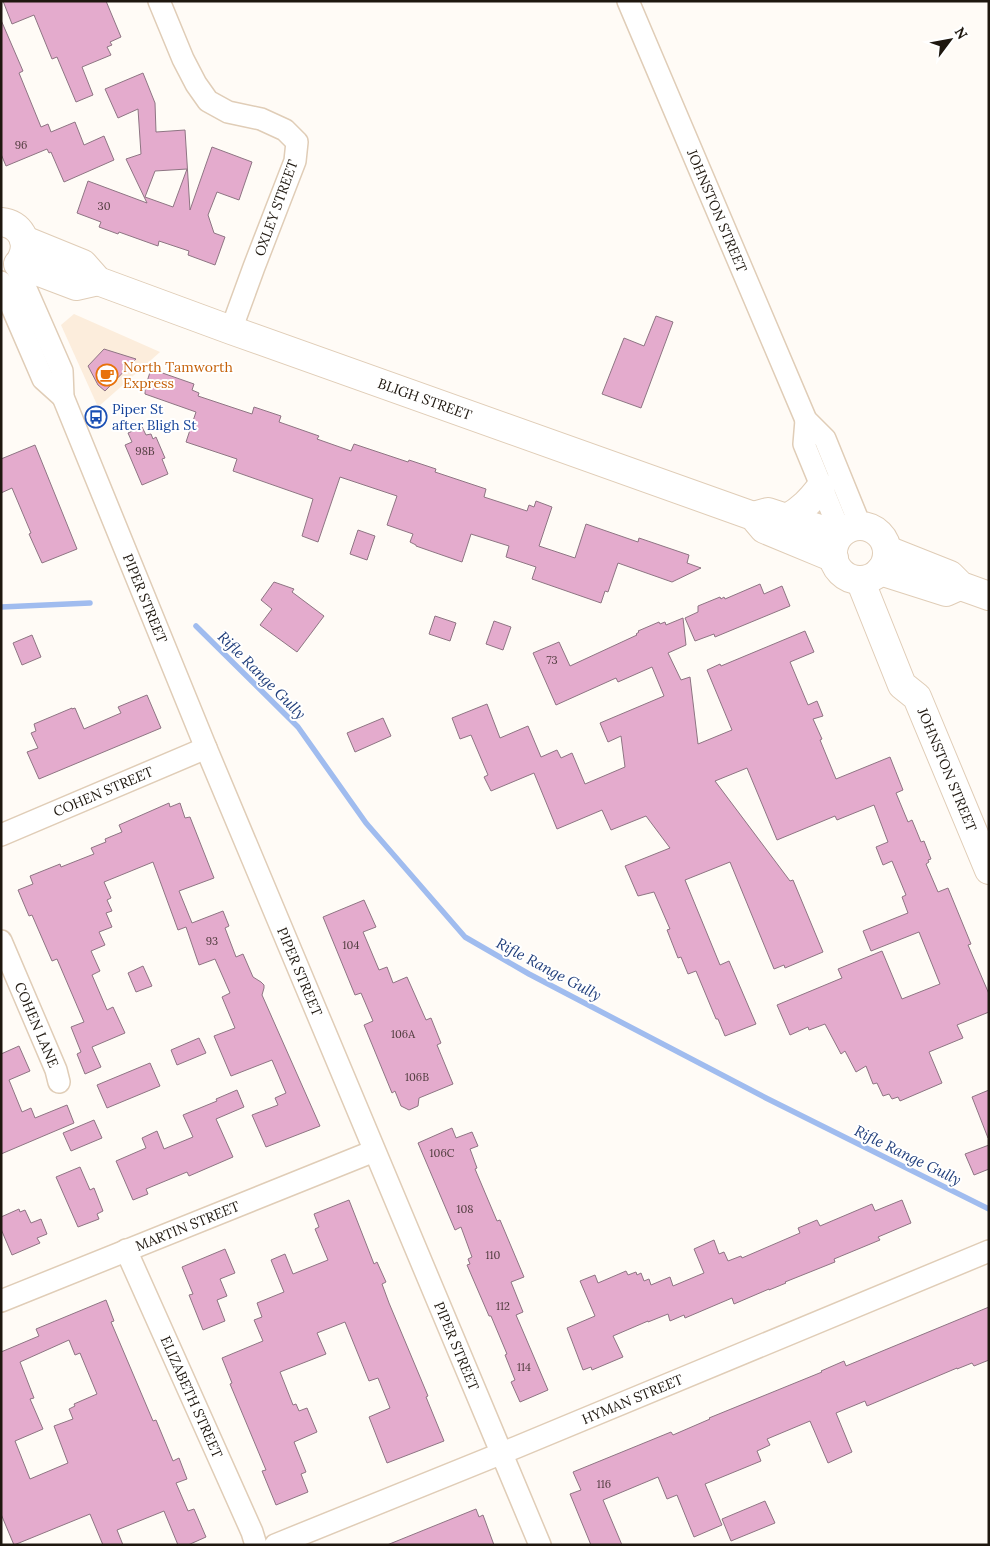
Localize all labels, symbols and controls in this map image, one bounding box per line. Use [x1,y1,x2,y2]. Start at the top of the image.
north arrow [925,15,975,65]
text: N [951,24,972,43]
house number: 96 [15,138,27,152]
street label: JOHNSTON STREET [683,146,751,275]
street label: OXLEY STREET [250,157,302,259]
house number: 30 [98,199,111,213]
place label: North Tamworth Express [123,358,233,392]
cafe icon: North Tamworth Express [95,363,119,387]
street label: BLIGH STREET [375,374,474,424]
place label: Piper St after Bligh St [112,400,197,434]
bus stop icon: Piper St after Bligh St [84,405,108,429]
house number: 98B [135,444,155,458]
street label: PIPER STREET [119,551,171,646]
water label: Rifle Range Gully [214,627,310,723]
house number: 73 [546,653,558,667]
street label: JOHNSTON STREET [913,704,981,834]
street label: COHEN STREET [50,762,156,821]
street label: PIPER STREET [273,924,326,1019]
water label: Rifle Range Gully [493,933,605,1005]
house number: 93 [206,934,218,948]
house number: 104 [343,938,359,952]
street label: COHEN LANE [11,979,63,1070]
house number: 106A [391,1027,416,1041]
house number: 106B [405,1070,429,1084]
water label: Rifle Range Gully [851,1121,965,1189]
house number: 106C [430,1146,455,1160]
street label: MARTIN STREET [133,1197,242,1255]
house number: 108 [456,1202,474,1216]
house number: 110 [486,1248,501,1262]
street label: PIPER STREET [430,1299,483,1393]
house number: 112 [496,1299,510,1313]
street label: ELIZABETH STREET [157,1333,227,1461]
house number: 114 [517,1360,531,1374]
street label: HYMAN STREET [579,1370,686,1428]
house number: 116 [597,1477,611,1491]

